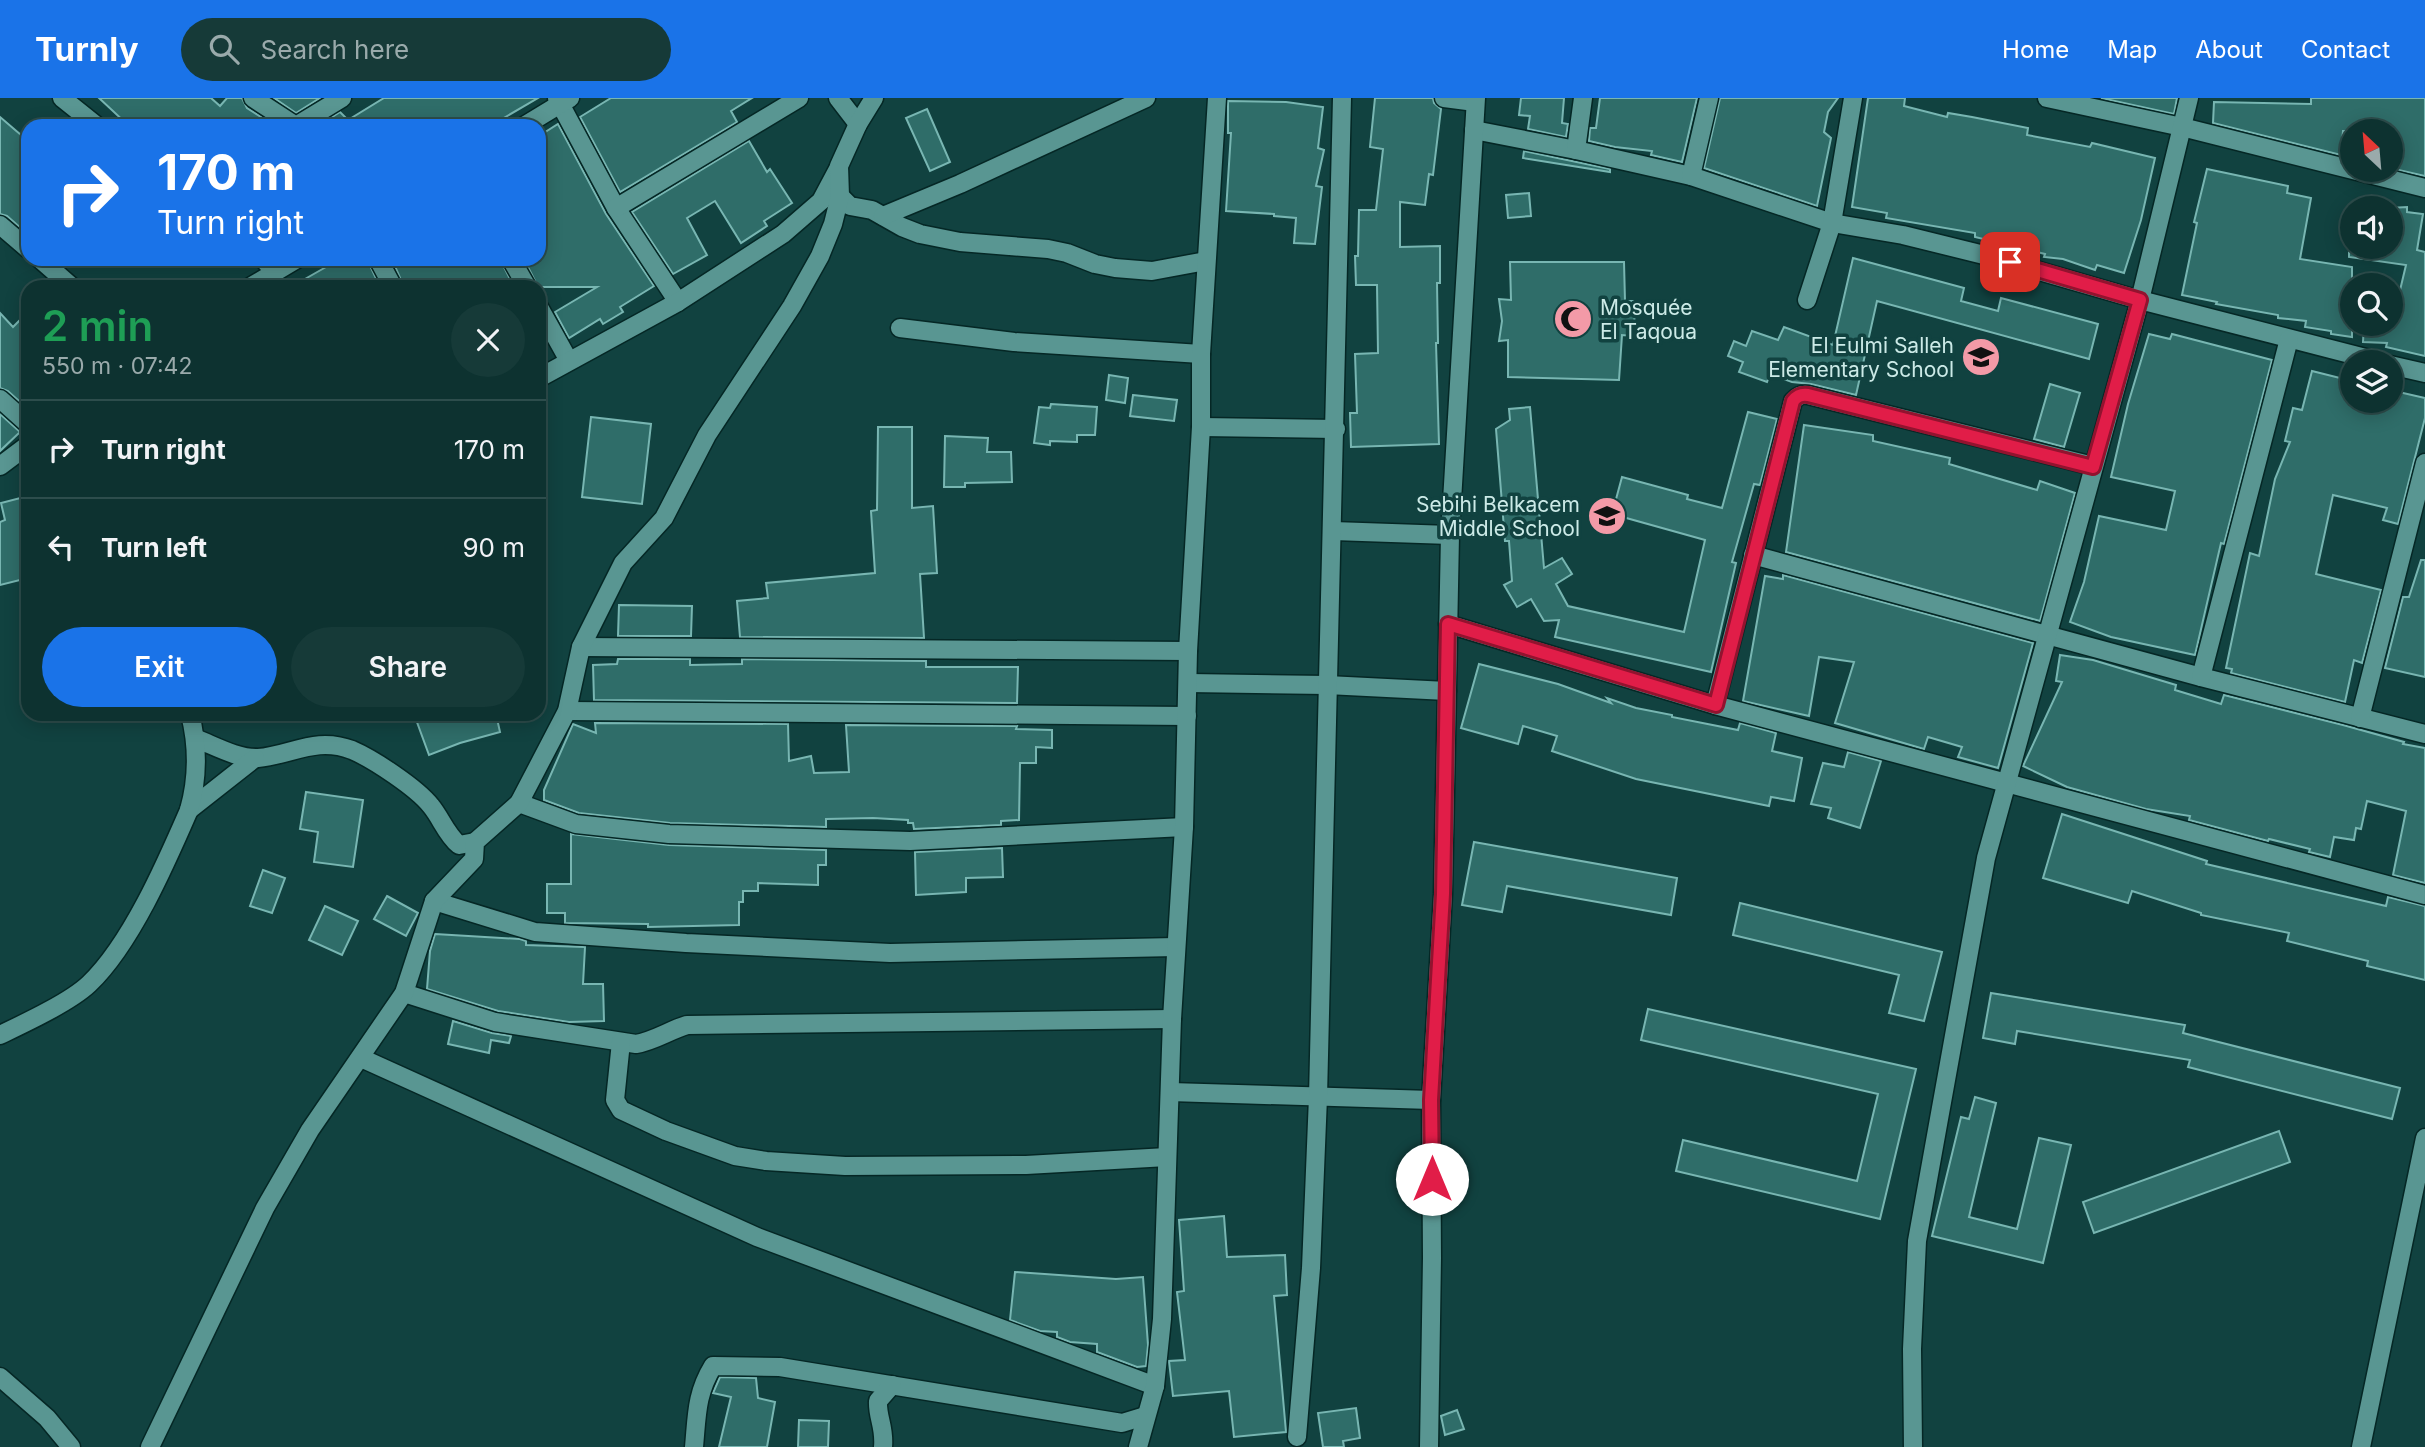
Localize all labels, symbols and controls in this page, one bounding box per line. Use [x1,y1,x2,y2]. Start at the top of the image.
search box [181,18,671,81]
text: Turnly [35,29,139,69]
icon: search [205,30,243,68]
text: Search here [261,34,409,65]
text: Home [2002,35,2069,64]
text: Map [2107,35,2157,64]
text: About [2195,35,2263,64]
text: Contact [2301,35,2390,64]
north arrow [2340,119,2403,182]
map controls [2340,119,2403,413]
text: 170 m [157,143,295,202]
icon: right [42,147,133,238]
button: sound [2340,196,2403,259]
text: Turn right [157,203,304,242]
pin [1980,232,2040,292]
icon: arrive [1991,243,2029,281]
button: search [2340,273,2403,336]
place label: Mosquée El Taqoua [1600,295,1697,344]
mosque icon: Mosquée El Taqoua [1552,298,1594,340]
text: 2 min [42,300,153,351]
button: close [451,303,525,377]
place label: El Eulmi Salleh Elementary School [1768,333,1954,382]
school or university icon: El Eulmi Salleh Elementary School [1960,336,2002,378]
button: layers [2340,350,2403,413]
text: 550 m · 07:42 [42,352,192,380]
icon: right [42,430,80,468]
text: Turn right [101,434,226,465]
text: 170 m [454,434,525,465]
place label: Sebihi Belkacem Middle School [1416,492,1580,541]
school or university icon: Sebihi Belkacem Middle School [1586,495,1628,537]
icon: left [42,528,80,566]
text: Turn left [101,532,207,563]
text: 90 m [462,532,525,563]
button: Exit [42,627,277,707]
button: Share [291,627,525,707]
position arrow [1395,1142,1469,1216]

